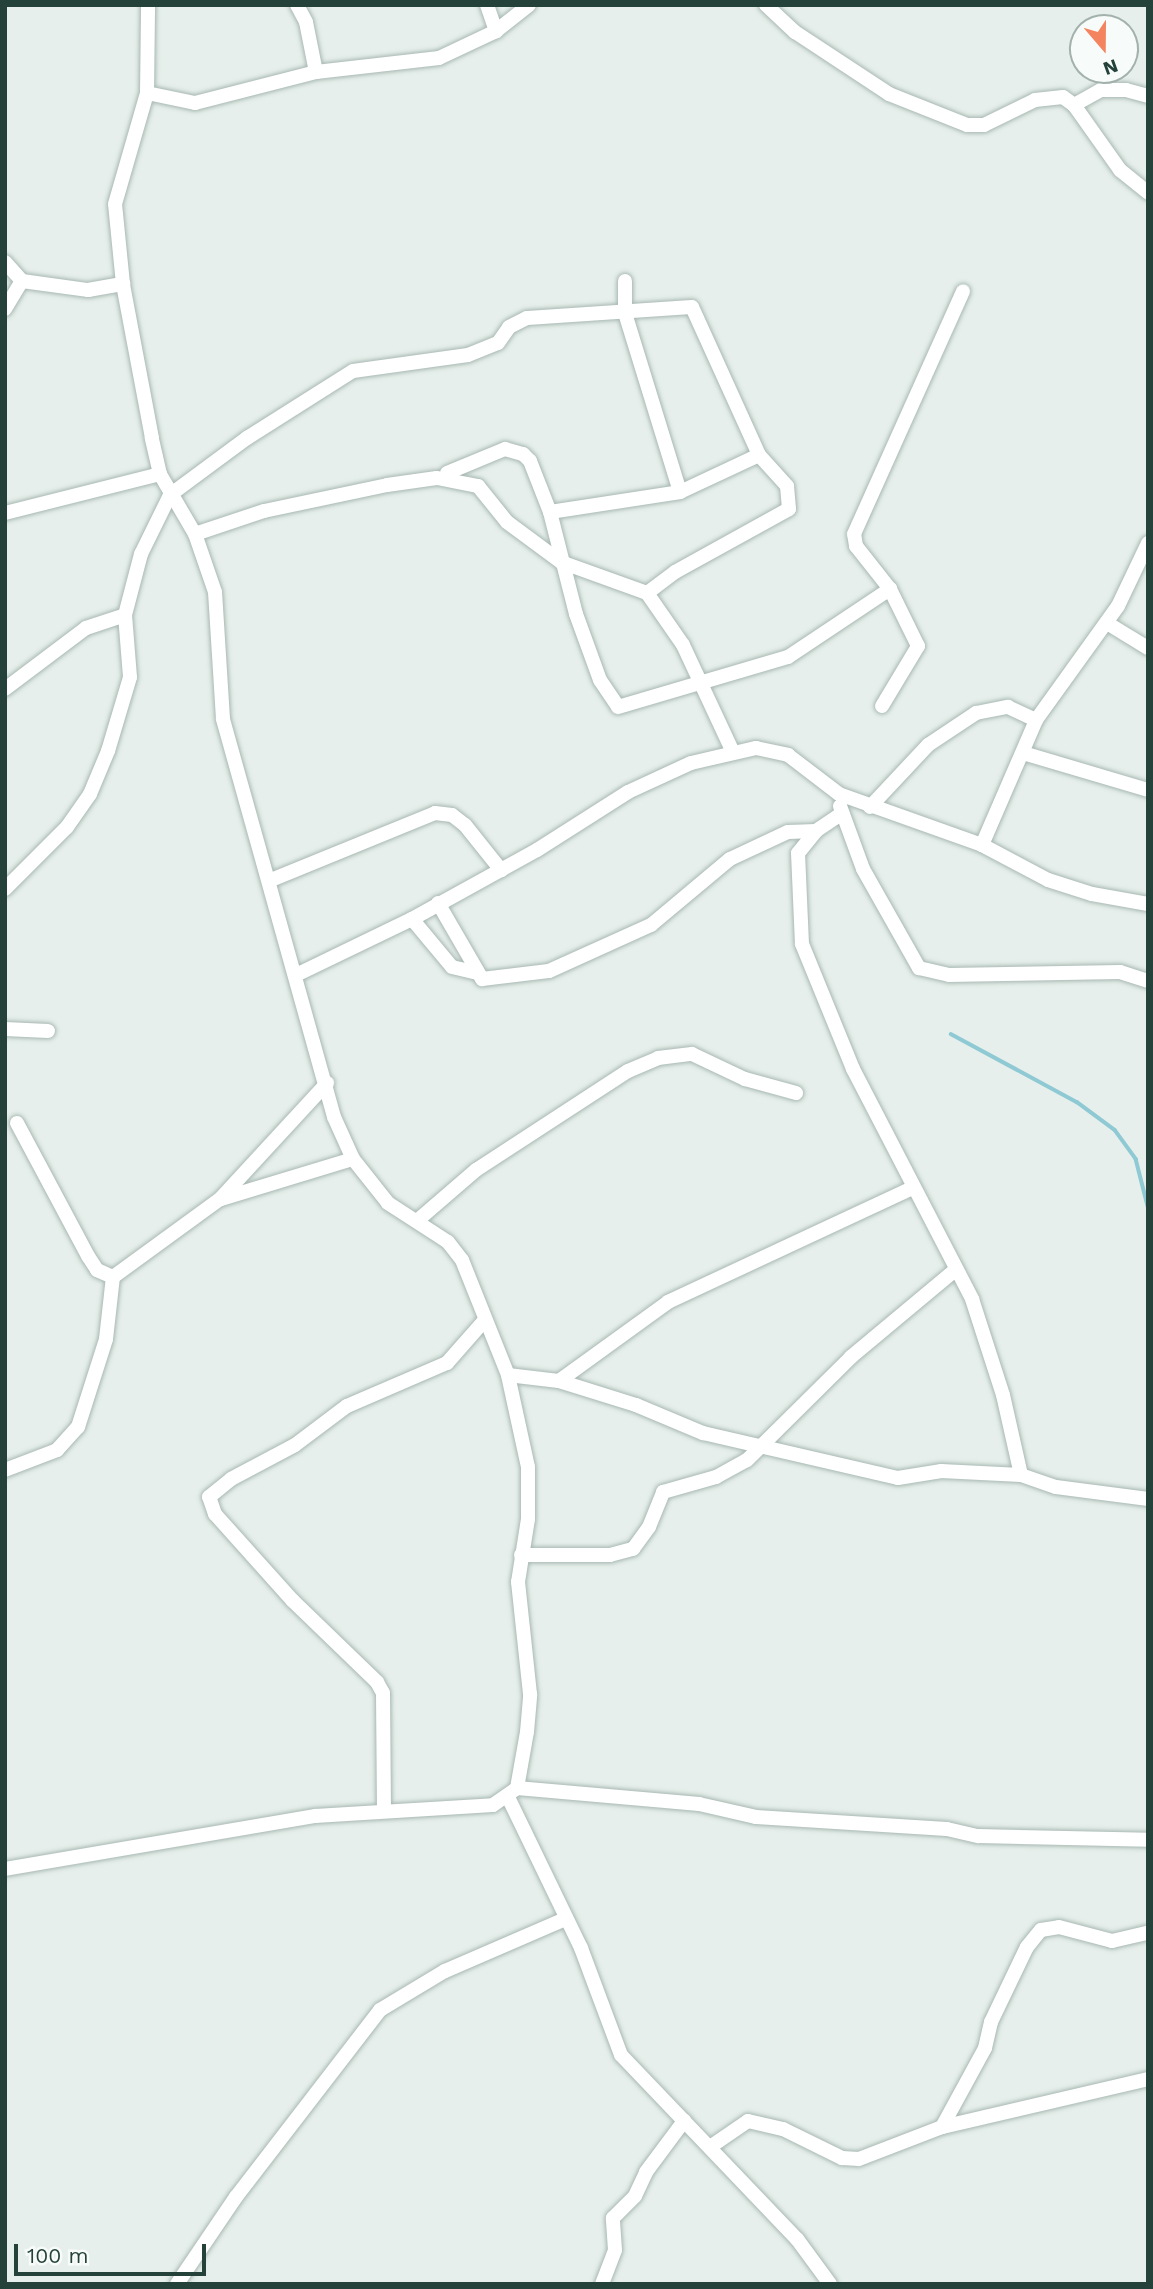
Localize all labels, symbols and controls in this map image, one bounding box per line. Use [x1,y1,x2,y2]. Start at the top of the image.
north arrow [1069,14,1139,84]
text: N [1100,54,1121,81]
scale bar [18,2230,210,2274]
text: 100 m [27,2243,89,2268]

